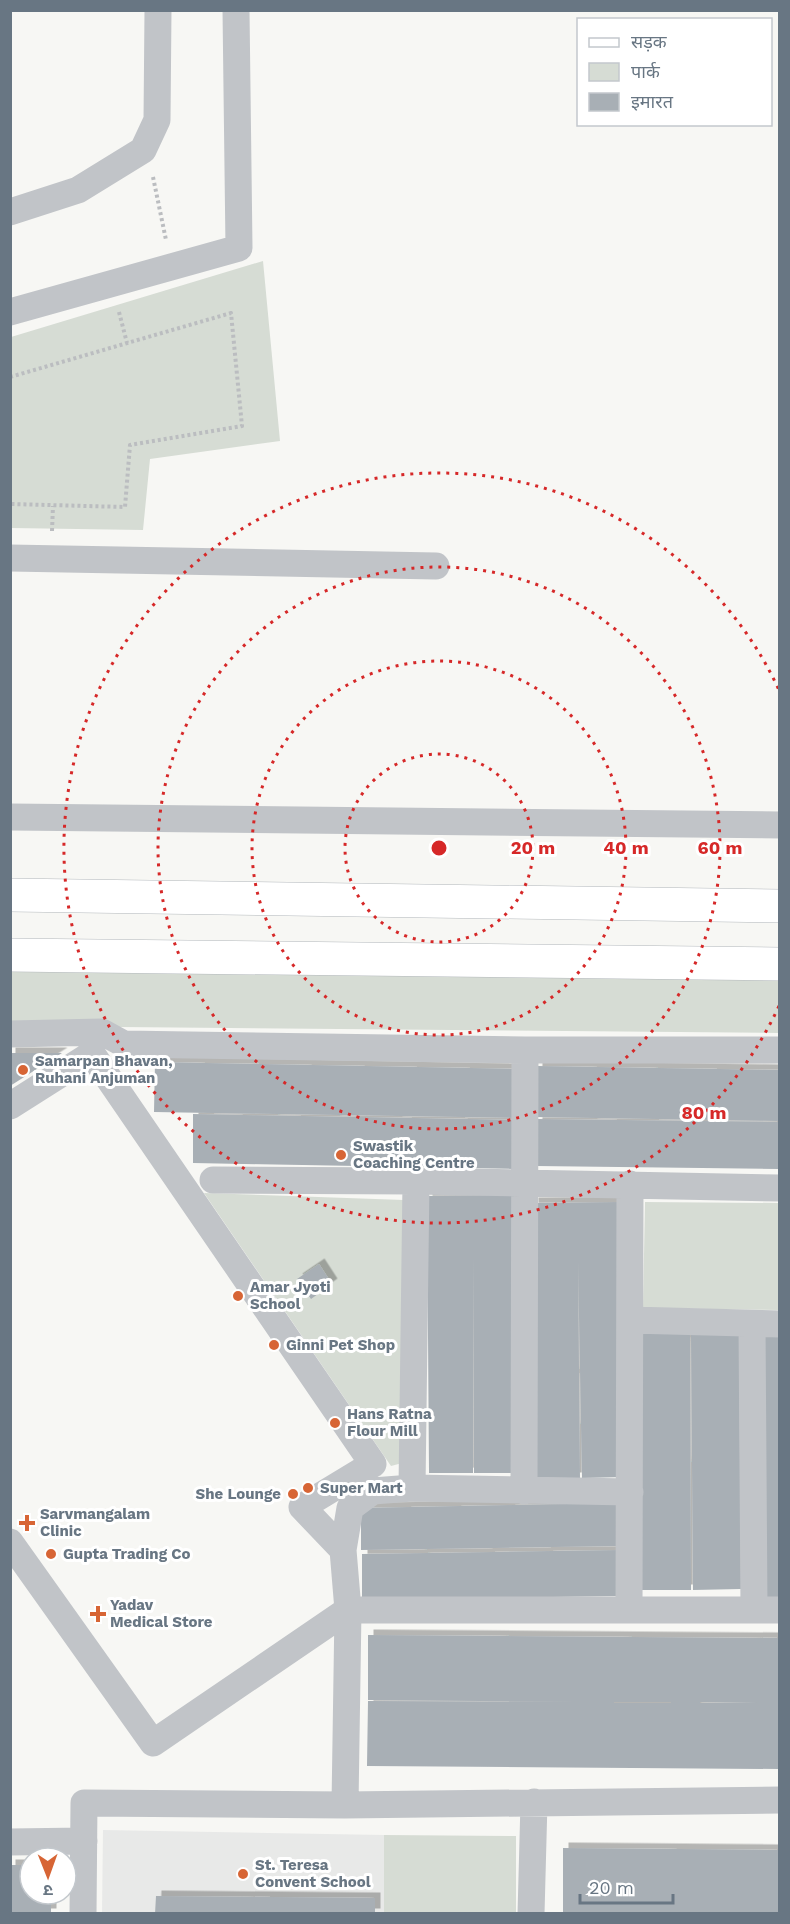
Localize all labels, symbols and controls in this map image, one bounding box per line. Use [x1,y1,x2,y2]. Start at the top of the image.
legend [577,18,772,126]
text: सड़क [631,31,668,52]
text: पार्क [631,61,661,82]
text: इमारत [631,91,674,112]
text: 20 m [511,837,555,858]
text: 40 m [603,837,649,858]
text: 60 m [698,837,742,858]
centre of rings [429,838,449,858]
place label: Samarpan Bhavan, Ruhani Anjuman [35,1052,173,1087]
marker: Samarpan Bhavan, Ruhani Anjuman [16,1063,30,1077]
text: 80 m [682,1102,726,1123]
place label: Swastik Coaching Centre [353,1137,475,1172]
marker: Swastik Coaching Centre [334,1148,348,1162]
place label: Amar Jyoti School [250,1278,331,1313]
marker: Amar Jyoti School [231,1289,245,1303]
place label: Ginni Pet Shop [286,1336,395,1354]
marker: Ginni Pet Shop [267,1338,281,1352]
place label: Hans Ratna Flour Mill [347,1405,432,1440]
marker: Hans Ratna Flour Mill [328,1416,342,1430]
place label: Super Mart [320,1479,403,1497]
marker: Super Mart [301,1481,315,1495]
place label: She Lounge [195,1485,281,1503]
marker: She Lounge [286,1487,300,1501]
place label: Sarvmangalam Clinic [40,1505,150,1540]
marker: Sarvmangalam Clinic [18,1514,36,1532]
place label: Gupta Trading Co [63,1545,191,1563]
marker: Gupta Trading Co [44,1547,58,1561]
place label: Yadav Medical Store [110,1596,213,1631]
marker: Yadav Medical Store [91,1607,105,1621]
north arrow [18,1846,78,1906]
place label: St. Teresa Convent School [255,1856,371,1891]
marker: St. Teresa Convent School [236,1867,250,1881]
scale bar [580,1867,673,1905]
text: 20 m [589,1877,634,1898]
text: उ [43,1881,53,1900]

